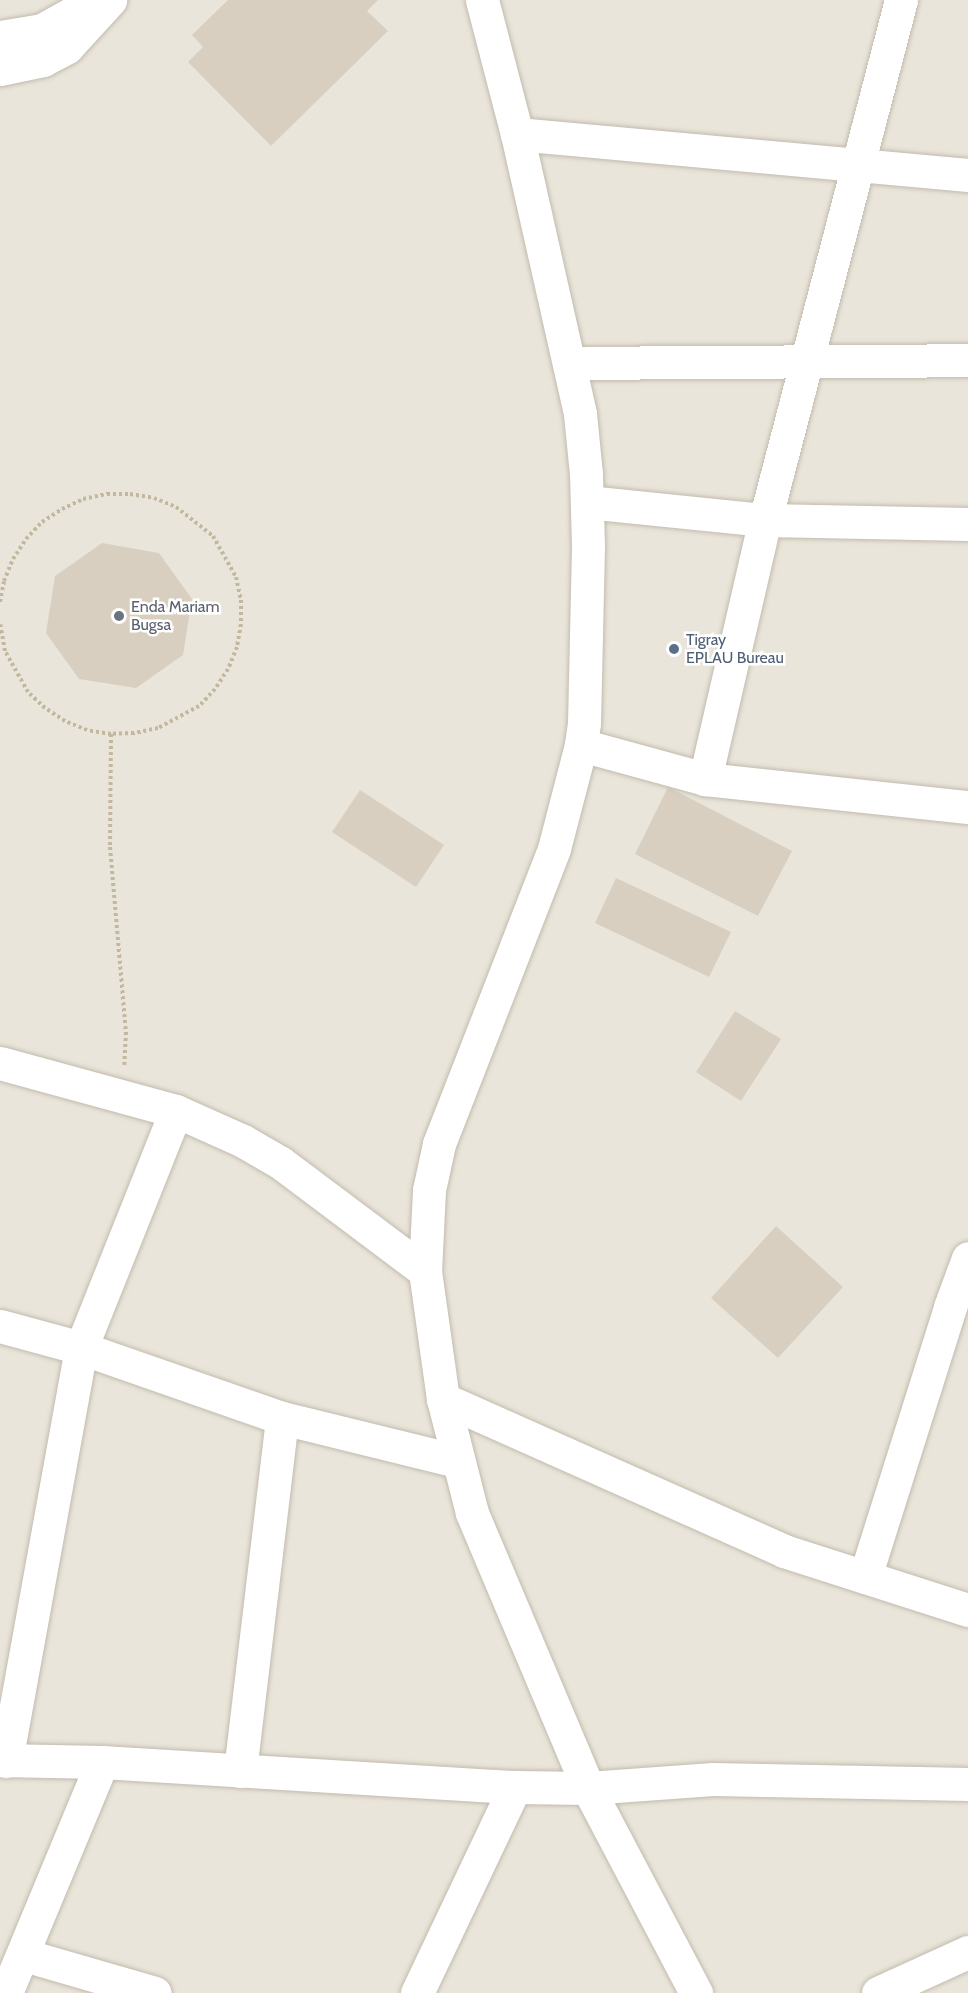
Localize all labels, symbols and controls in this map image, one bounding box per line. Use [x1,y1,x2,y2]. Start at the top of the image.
place label: Enda Mariam Bugsa [131,597,220,635]
marker: Enda Mariam Bugsa [112,609,126,623]
place label: Tigray EPLAU Bureau [686,630,784,668]
marker: Tigray EPLAU Bureau [667,642,681,656]

